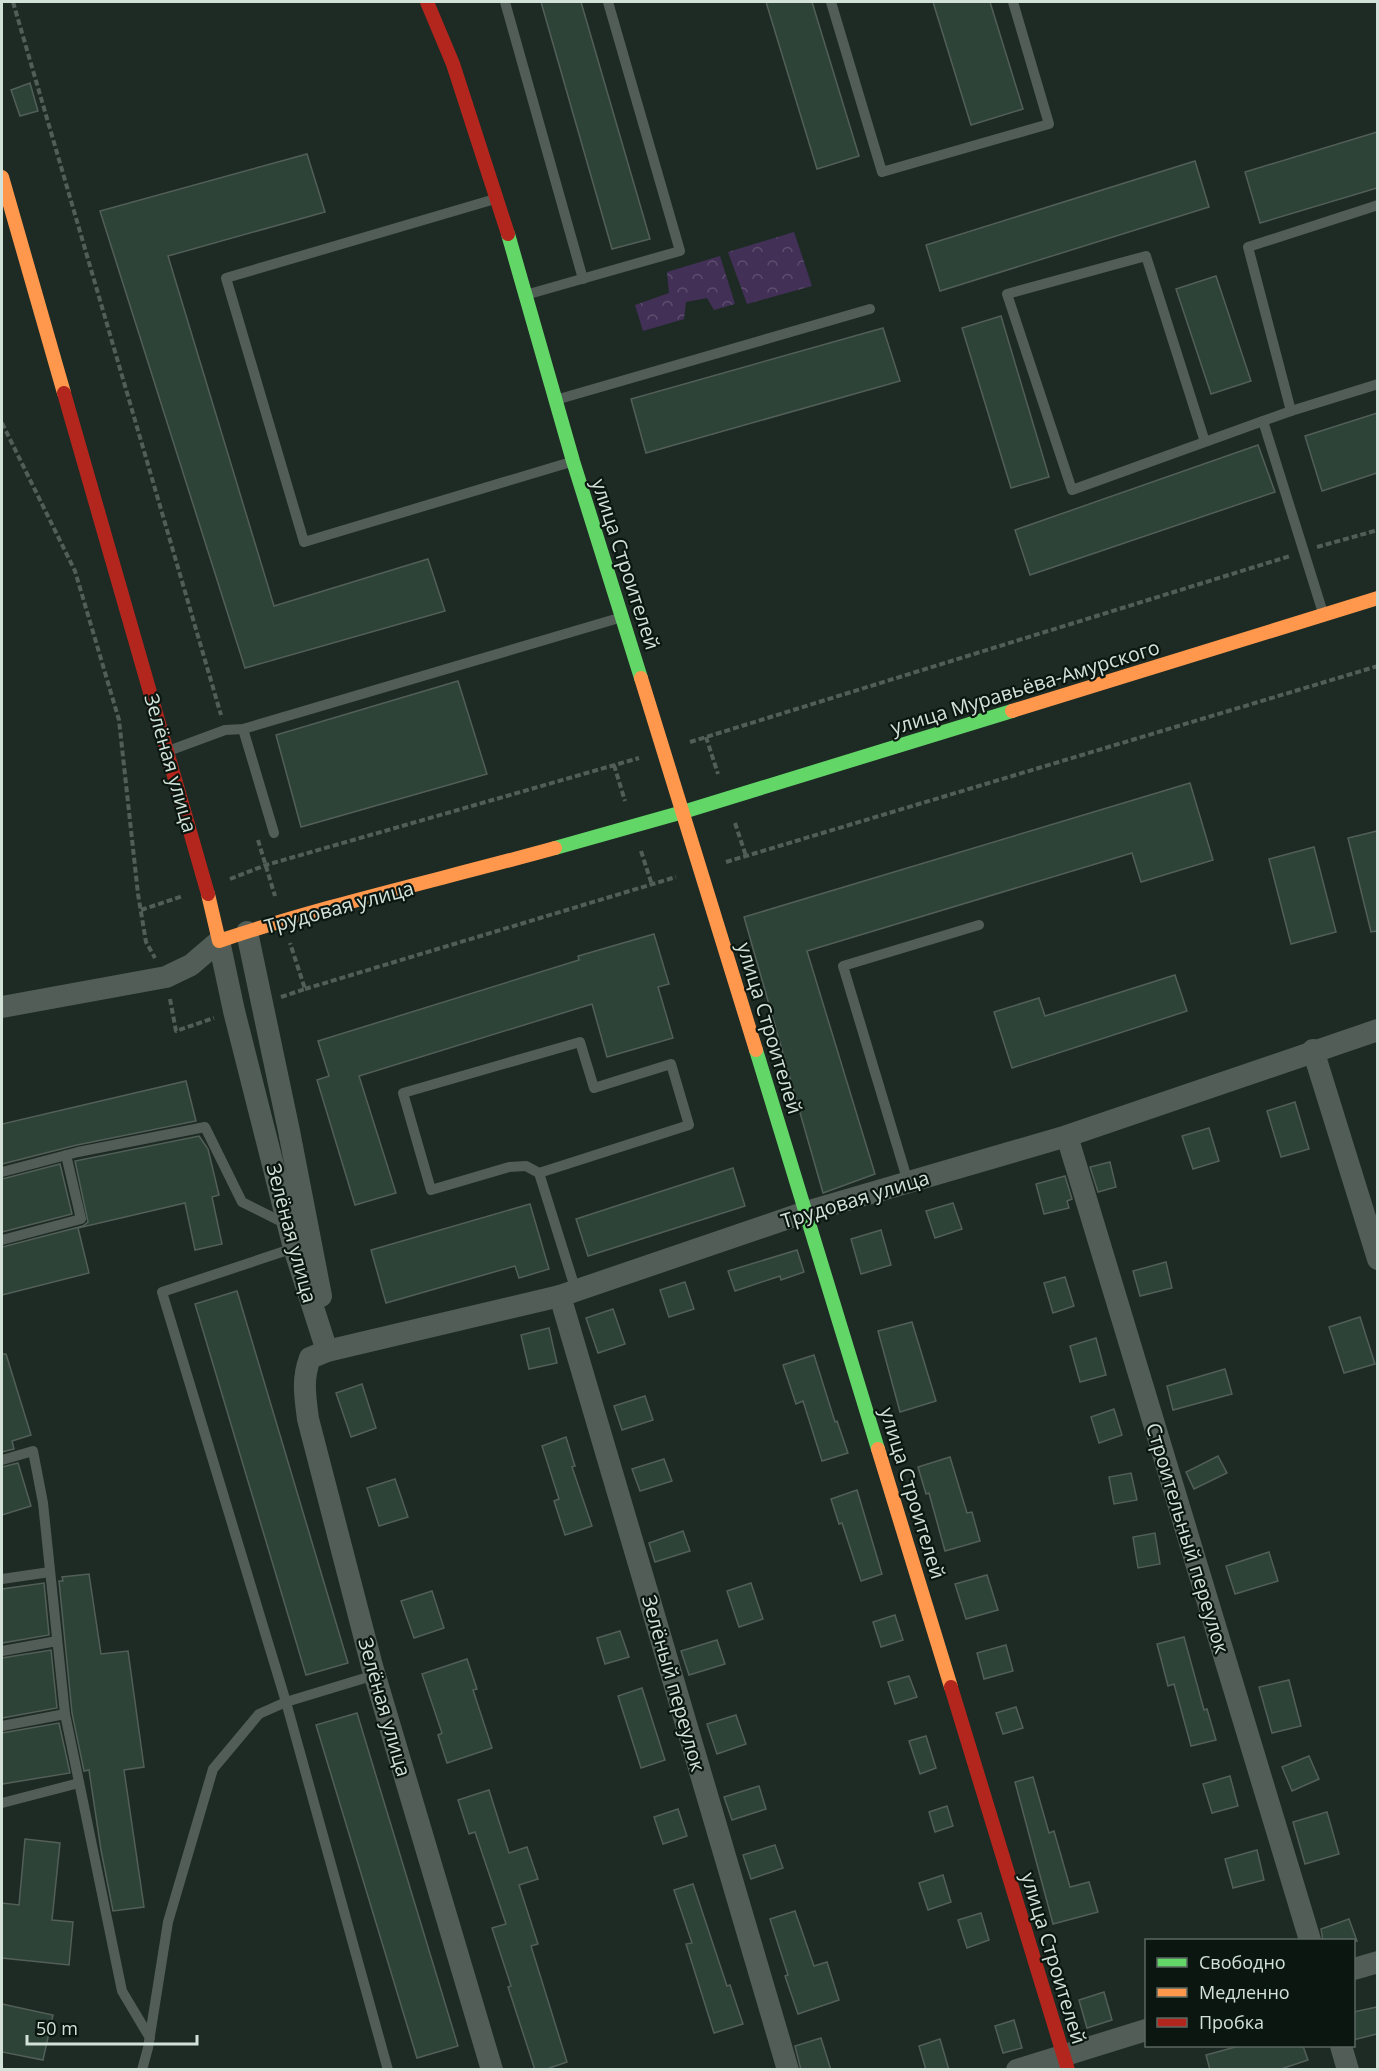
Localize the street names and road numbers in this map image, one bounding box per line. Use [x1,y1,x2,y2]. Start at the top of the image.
street label: улица Строителей [586,475,666,653]
street label: улица Муравьёва-Амурского [887,633,1163,741]
street label: Зелёная улица [138,690,204,836]
street label: Трудовая улица [261,874,417,940]
street label: улица Строителей [731,939,809,1117]
street label: Зелёная улица [260,1160,324,1306]
street label: Трудовая улица [778,1164,932,1234]
street label: улица Строителей [874,1404,952,1582]
street label: Строительный переулок [1140,1419,1236,1657]
street label: Зелёный переулок [636,1592,712,1775]
street label: Зелёная улица [352,1634,418,1780]
street label: улица Строителей [1015,1869,1093,2047]

